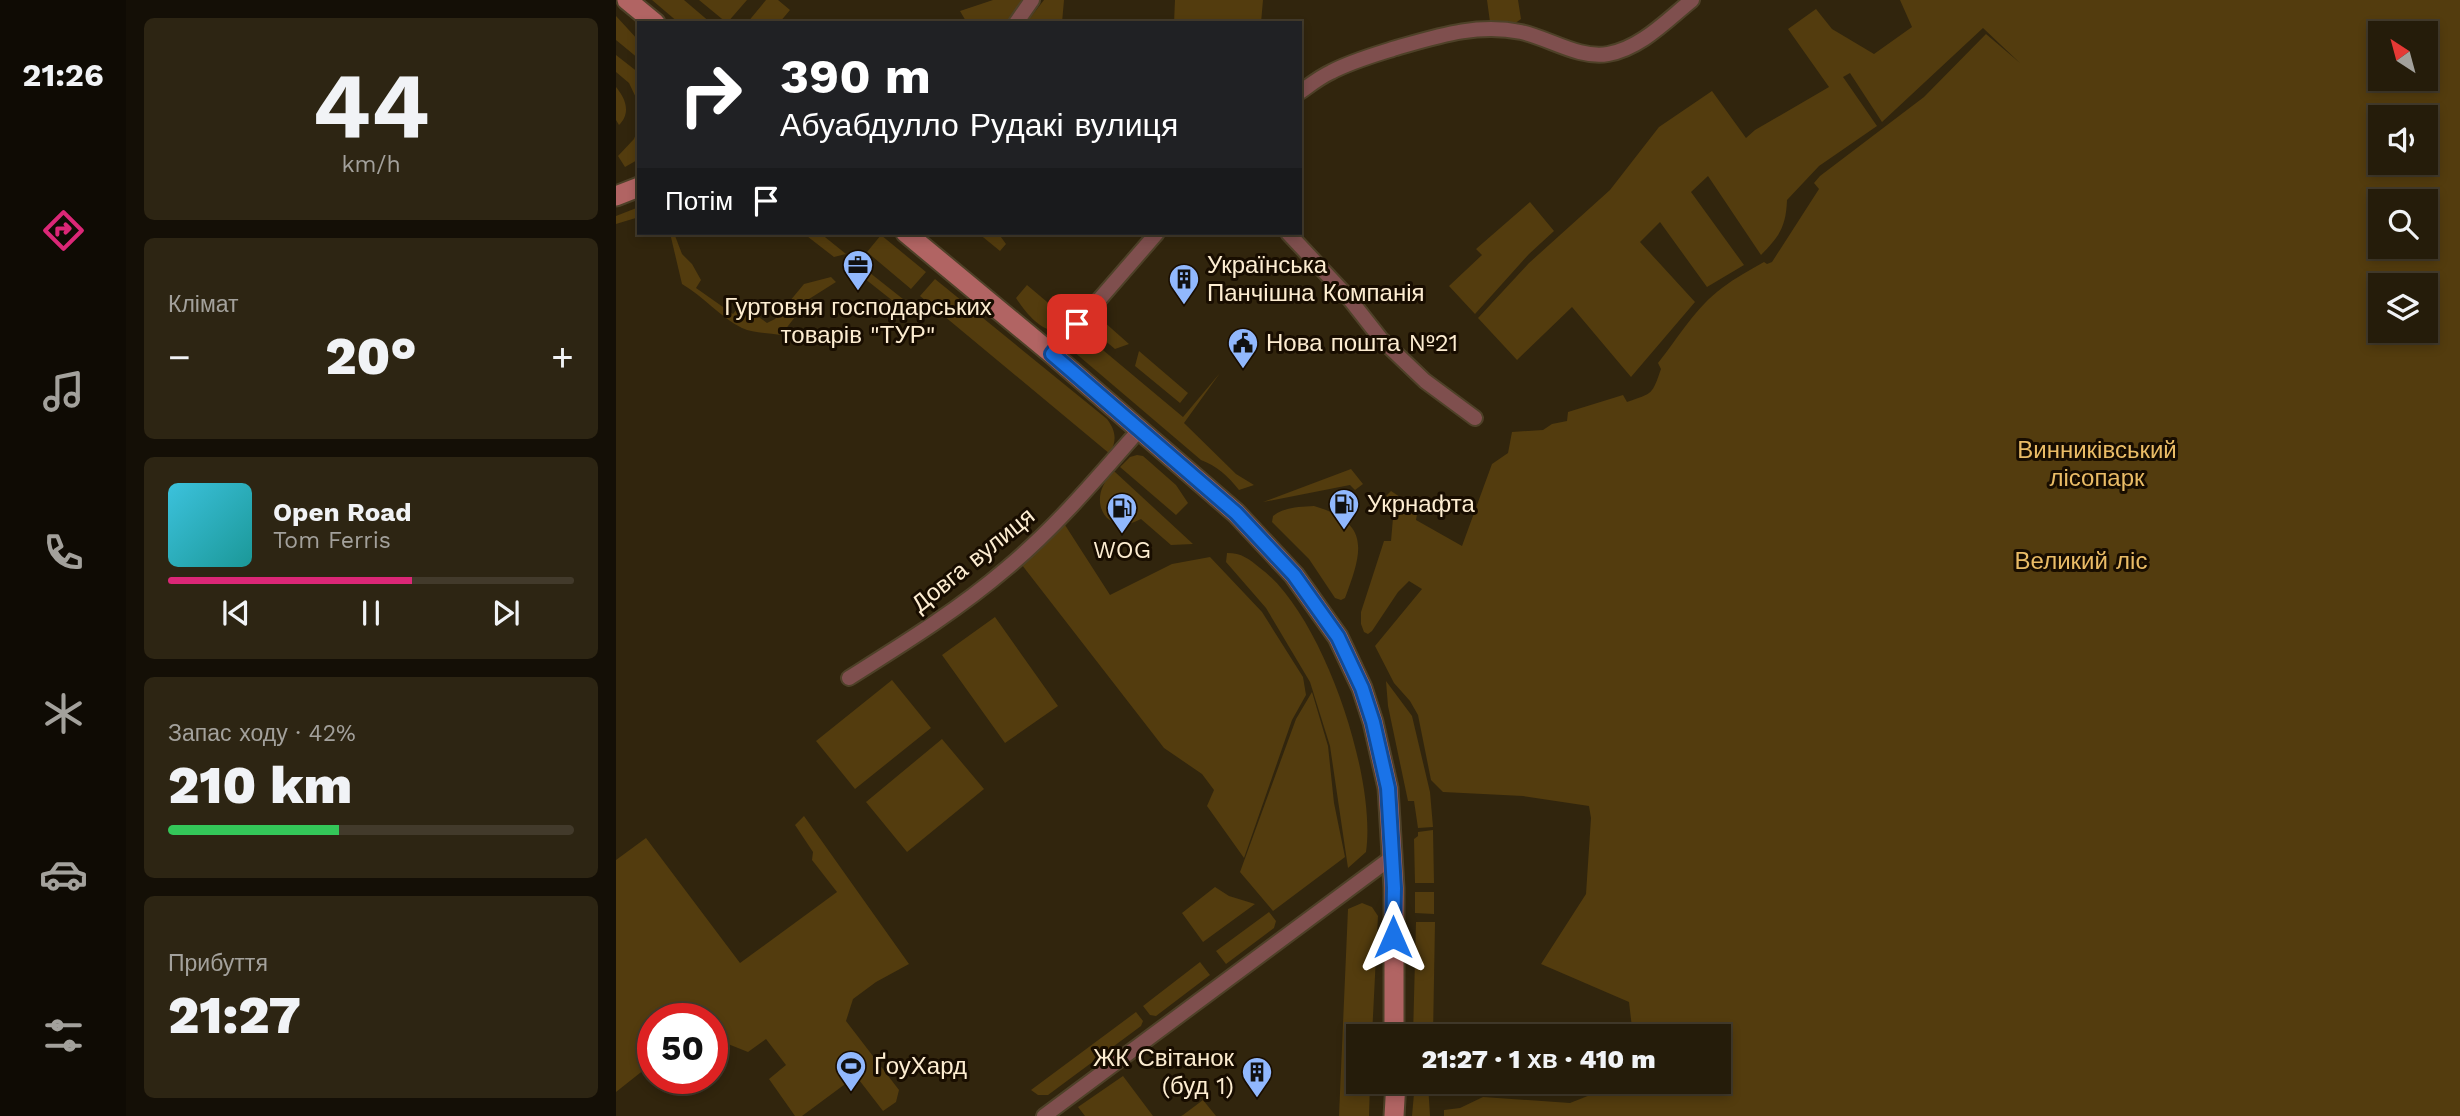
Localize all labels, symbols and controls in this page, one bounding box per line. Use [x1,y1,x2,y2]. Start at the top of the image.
north arrow [2368,21,2438,91]
map controls [2368,21,2438,343]
text: 390 m [780,47,931,105]
icon: right [665,49,756,140]
text: 44 [312,52,430,159]
text: 21:26 [22,56,104,94]
button: sound [2368,105,2438,175]
text: Абуабдулло Рудакі вулиця [780,106,1178,144]
text: km/h [341,151,401,178]
icon: arrive [747,182,785,220]
text: Потім [665,186,733,216]
button: search [2368,189,2438,259]
icon: directions [39,206,88,255]
office icon: Гуртовня господарських товарів "ТУР" [841,248,875,292]
place label: Українська Панчішна Компанія [1207,251,1424,307]
building icon: Українська Панчішна Компанія [1167,262,1201,306]
button: layers [2368,273,2438,343]
text: Клімат [168,291,239,318]
place label: Гуртовня господарських товарів "ТУР" [724,293,992,349]
pin [1047,294,1107,354]
icon: arrive [1058,305,1096,343]
text: 20° [325,326,417,387]
public building icon: Нова пошта №21 [1226,326,1260,370]
place label: Нова пошта №21 [1266,329,1458,357]
text: − [168,335,191,379]
text: + [551,335,574,379]
icon: music [39,367,88,416]
park label: Винниківський лісопарк [2017,436,2177,492]
fuel station icon: Укрнафта [1327,487,1361,531]
place label: Укрнафта [1367,490,1476,518]
fuel station icon: WOG [1105,491,1139,535]
text: Open Road [273,497,411,527]
street label: Довга вулиця [906,502,1040,618]
text: Tom Ferris [273,527,391,554]
icon: phone [39,528,88,577]
place label: WOG [1093,536,1151,564]
park label: Великий ліс [2015,547,2147,575]
icon: previous [217,594,255,632]
icon: pause [352,594,390,632]
icon: next [487,594,525,632]
icon: climate [39,689,88,738]
text: Запас ходу · 42% [168,720,356,747]
text: 210 km [168,755,352,816]
icon: car [39,850,88,899]
position arrow [1356,900,1430,974]
text: Прибуття [168,950,268,977]
text: 21:27 [168,985,301,1046]
speed limit sign: 50 [637,1003,728,1094]
icon: filters [39,1011,88,1060]
place label: ЖК Світанок (буд 1) [1093,1044,1234,1100]
text: 21:27 · 1 хв · 410 m [1421,1044,1656,1074]
sports icon: ҐоуХард [834,1049,868,1093]
place label: ҐоуХард [874,1052,967,1080]
building icon: ЖК Світанок (буд 1) [1240,1055,1274,1099]

